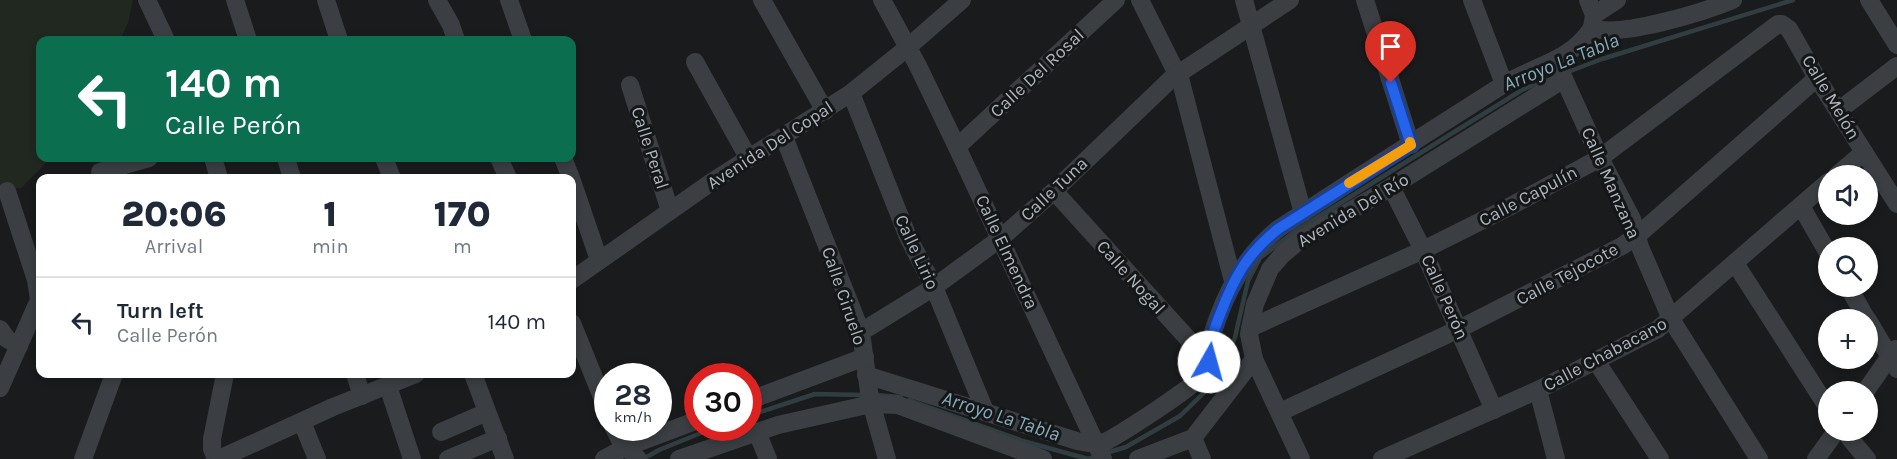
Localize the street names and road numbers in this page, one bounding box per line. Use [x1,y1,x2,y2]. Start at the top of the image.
street label: Calle Del Rosal [986,24,1088,122]
street label: Calle Melón [1797,51,1865,143]
street label: Avenida Del Copal [703,96,837,194]
street label: Calle Peral [626,104,674,192]
street label: Calle Manzana [1577,124,1645,242]
street label: Calle Tuna [1016,152,1092,226]
street label: Calle Capulín [1475,161,1581,231]
street label: Avenida Del Río [1293,168,1413,252]
street label: Calle Elmendra [971,191,1043,313]
street label: Calle Lirio [890,211,944,293]
street label: Calle Nogal [1092,236,1170,318]
street label: Calle Tejocote [1512,238,1622,310]
street label: Calle Ciruelo [817,244,871,348]
street label: Calle Perón [1416,251,1474,343]
street label: Calle Chabacano [1539,312,1671,396]

